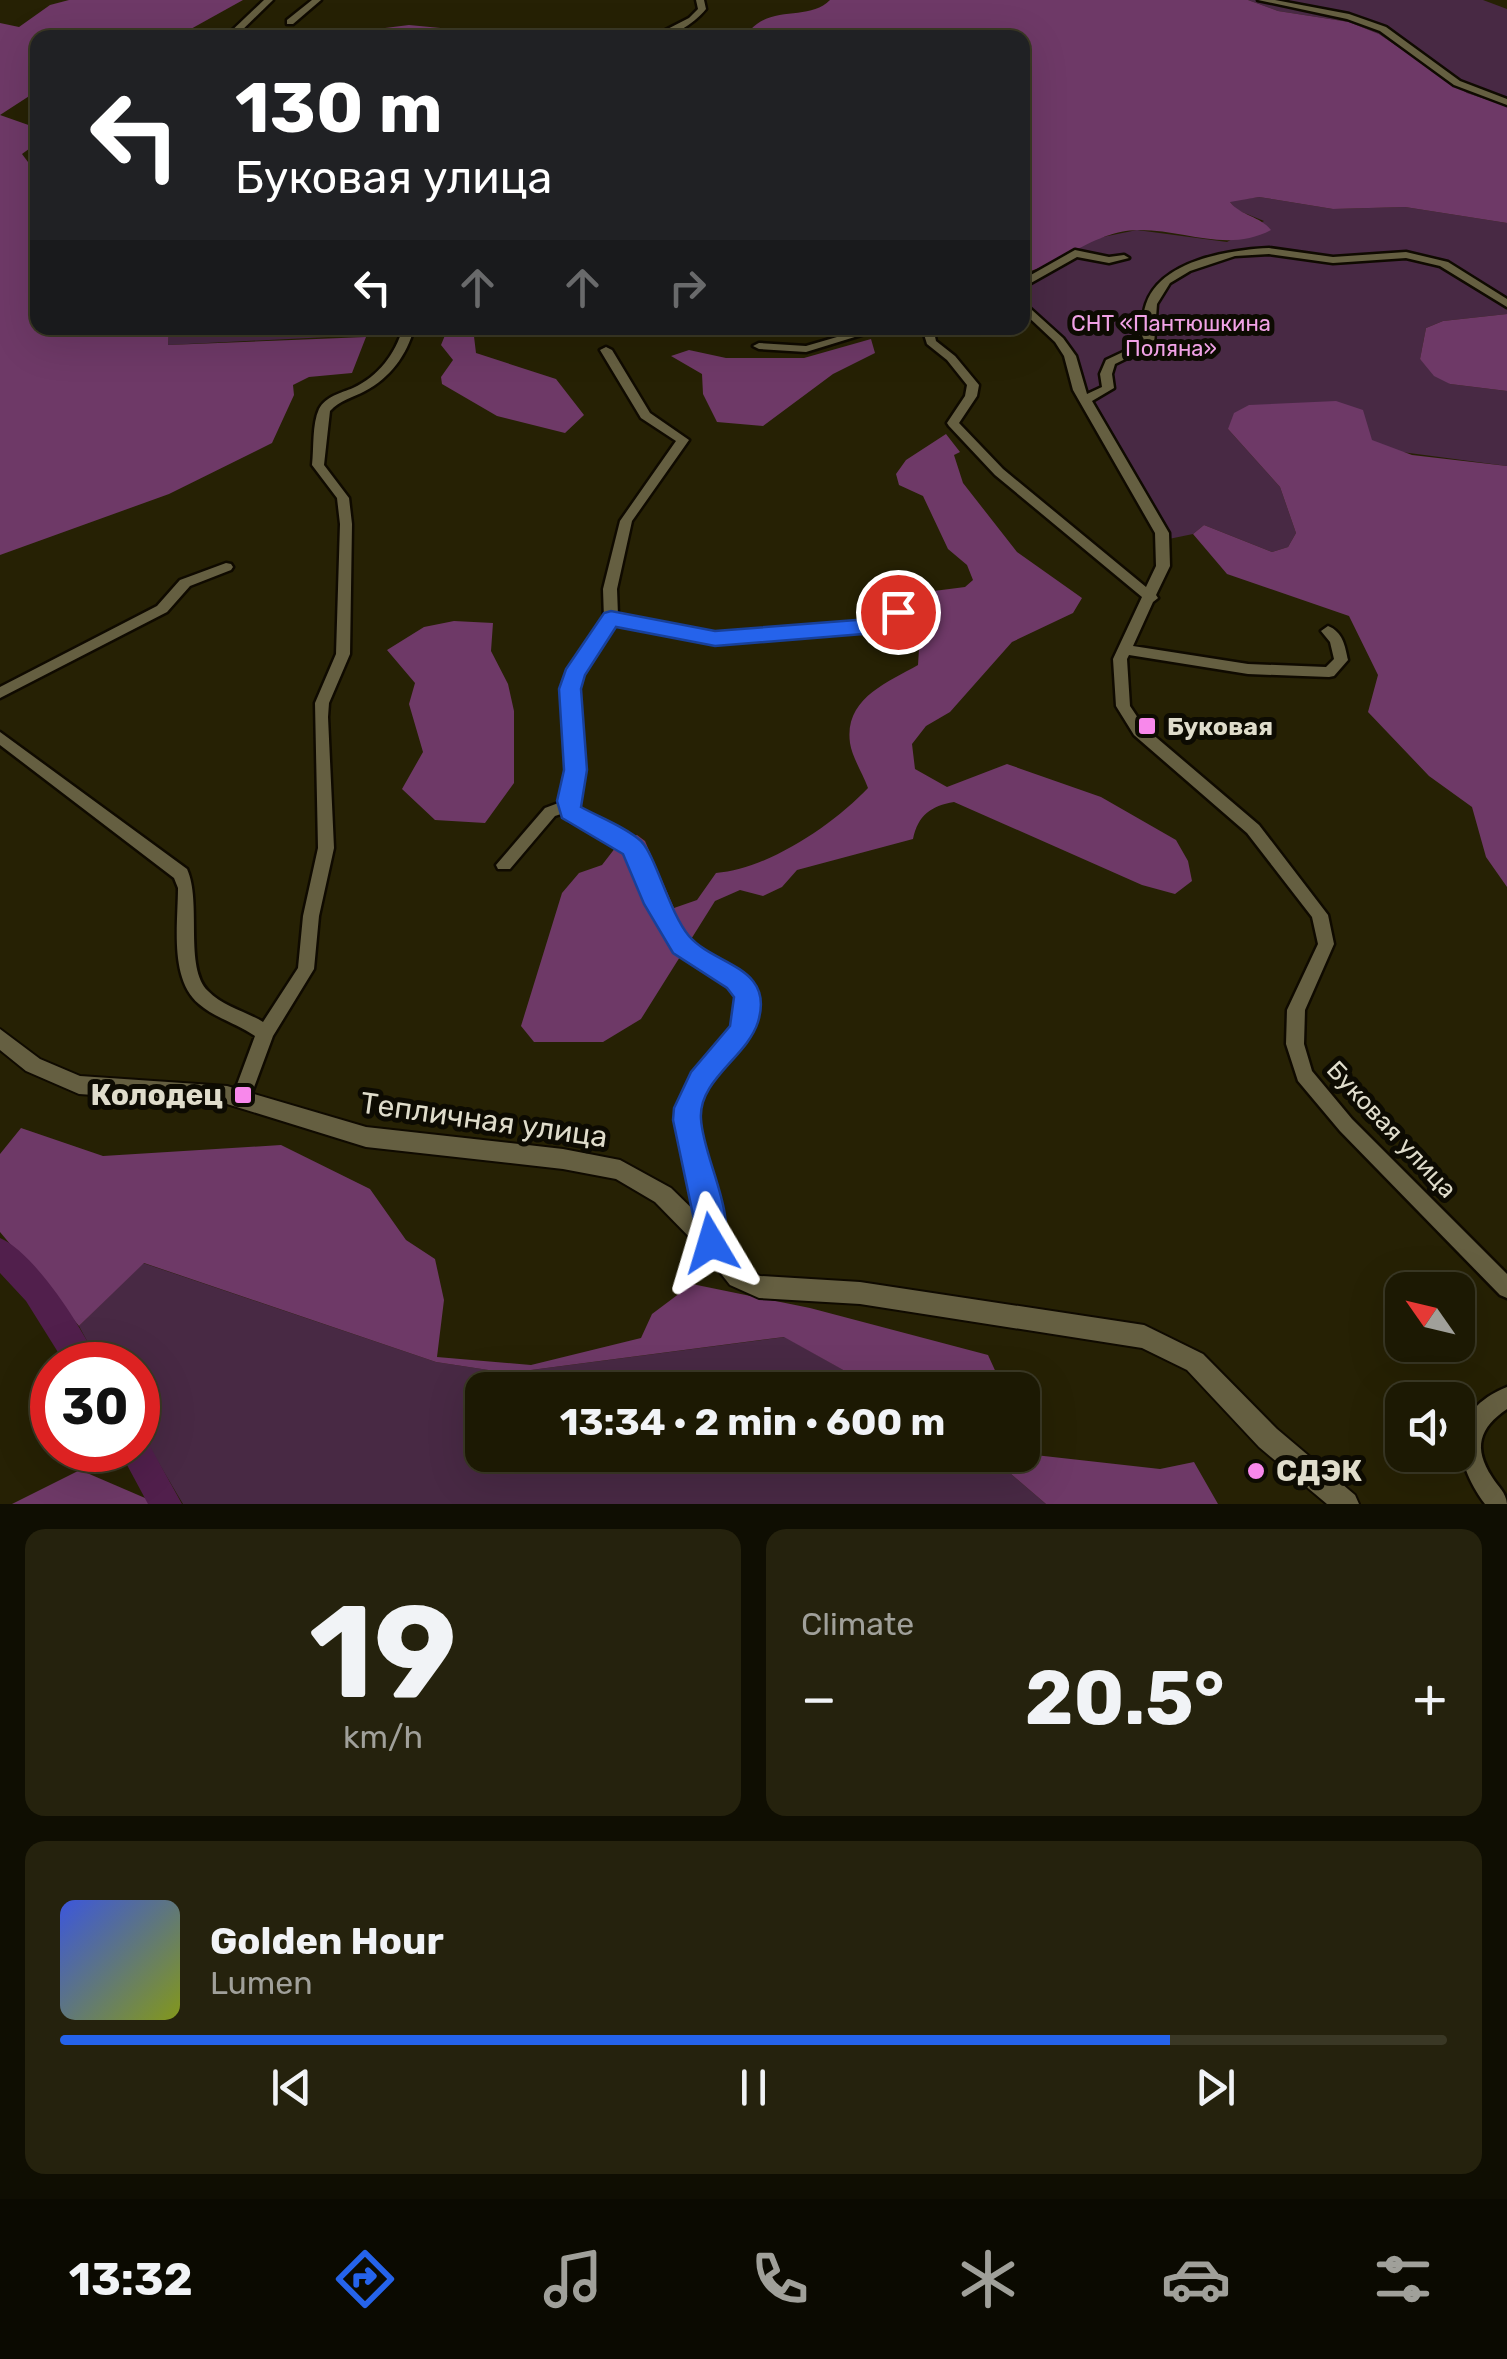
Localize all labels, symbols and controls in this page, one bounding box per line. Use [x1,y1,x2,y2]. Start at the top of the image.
text: 130 m [235,67,443,150]
icon: left [70,70,200,200]
text: Буковая улица [235,151,552,204]
icon: left [345,260,400,315]
icon: ahead [450,260,505,315]
icon: ahead [555,260,610,315]
icon: right [660,260,715,315]
park label: СНТ «Пантюшкина Поляна» [1071,310,1271,362]
pin [856,570,941,655]
icon: arrive [871,585,926,640]
place label: Буковая [1167,712,1273,741]
marker: Буковая [1136,715,1158,737]
street label: Буковая улица [1321,1055,1462,1204]
place label: Колодец [90,1077,223,1113]
marker: Колодец [232,1084,254,1106]
street label: Тепличная улица [358,1085,610,1155]
position arrow [659,1191,763,1295]
north arrow [1385,1272,1475,1362]
map controls [1385,1272,1475,1472]
speed limit sign: 30 [30,1342,160,1472]
button: sound [1385,1382,1475,1472]
text: 13:34 · 2 min · 600 m [560,1399,945,1445]
place label: СДЭК [1276,1453,1362,1489]
marker: СДЭК [1245,1460,1267,1482]
text: 19 [309,1575,457,1730]
text: Climate [801,1605,914,1643]
text: 20.5° [1025,1654,1225,1743]
text: − [801,1666,837,1731]
text: + [1413,1666,1447,1731]
text: km/h [343,1718,423,1756]
text: Golden Hour [210,1918,444,1964]
text: Lumen [210,1964,313,2002]
icon: previous [264,2060,319,2115]
icon: pause [726,2060,781,2115]
icon: next [1188,2060,1243,2115]
icon: directions [330,2244,400,2314]
icon: music [538,2244,608,2314]
icon: phone [745,2244,815,2314]
icon: climate [953,2244,1023,2314]
icon: car [1161,2244,1231,2314]
icon: filters [1368,2244,1438,2314]
text: 13:32 [69,2253,193,2306]

